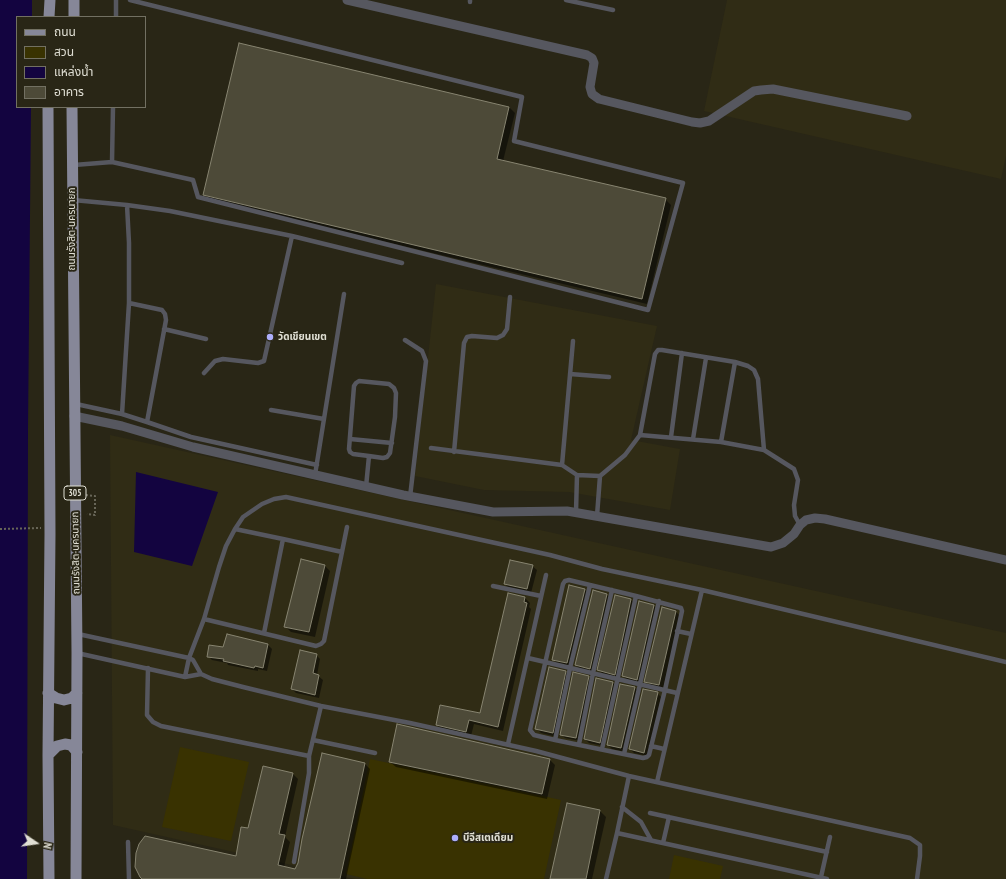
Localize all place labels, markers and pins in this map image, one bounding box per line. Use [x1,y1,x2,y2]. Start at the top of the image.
place label: วัดเขียนเขต [278,331,327,343]
marker: วัดเขียนเขต [265,332,275,342]
place label: บีจีสเตเดียม [463,832,513,844]
marker: บีจีสเตเดียม [450,833,460,843]

